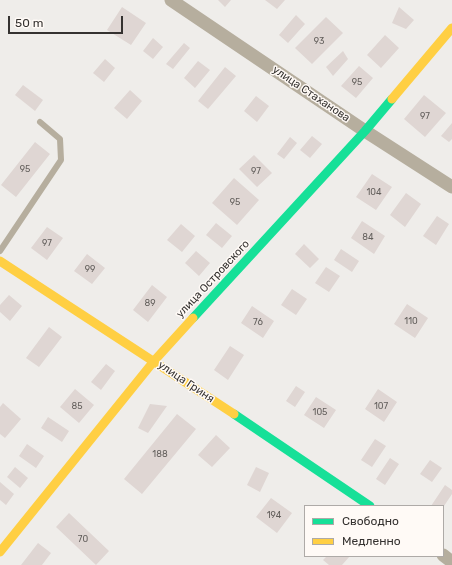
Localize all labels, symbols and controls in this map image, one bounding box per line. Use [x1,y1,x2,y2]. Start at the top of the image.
scale bar [10,8,125,34]
text: 50 m [15,16,43,30]
house number: 93 [314,36,324,46]
street label: улица Стаханова [270,63,352,125]
house number: 95 [352,77,362,87]
house number: 97 [420,111,430,121]
house number: 95 [20,164,30,174]
house number: 97 [251,166,261,176]
house number: 104 [366,187,382,197]
house number: 95 [230,197,240,207]
house number: 84 [362,232,374,242]
street label: улица Островского [174,237,252,321]
house number: 97 [42,238,52,248]
house number: 99 [85,264,95,274]
house number: 89 [144,298,156,308]
house number: 110 [404,316,418,326]
house number: 76 [253,317,263,327]
street label: улица Гриня [155,358,217,406]
house number: 85 [71,401,83,411]
house number: 107 [374,401,388,411]
house number: 105 [313,407,327,417]
house number: 188 [152,449,168,459]
legend [304,505,444,557]
house number: 194 [267,510,281,520]
text: Свободно [342,514,399,528]
house number: 70 [78,534,88,544]
text: Медленно [342,534,401,548]

